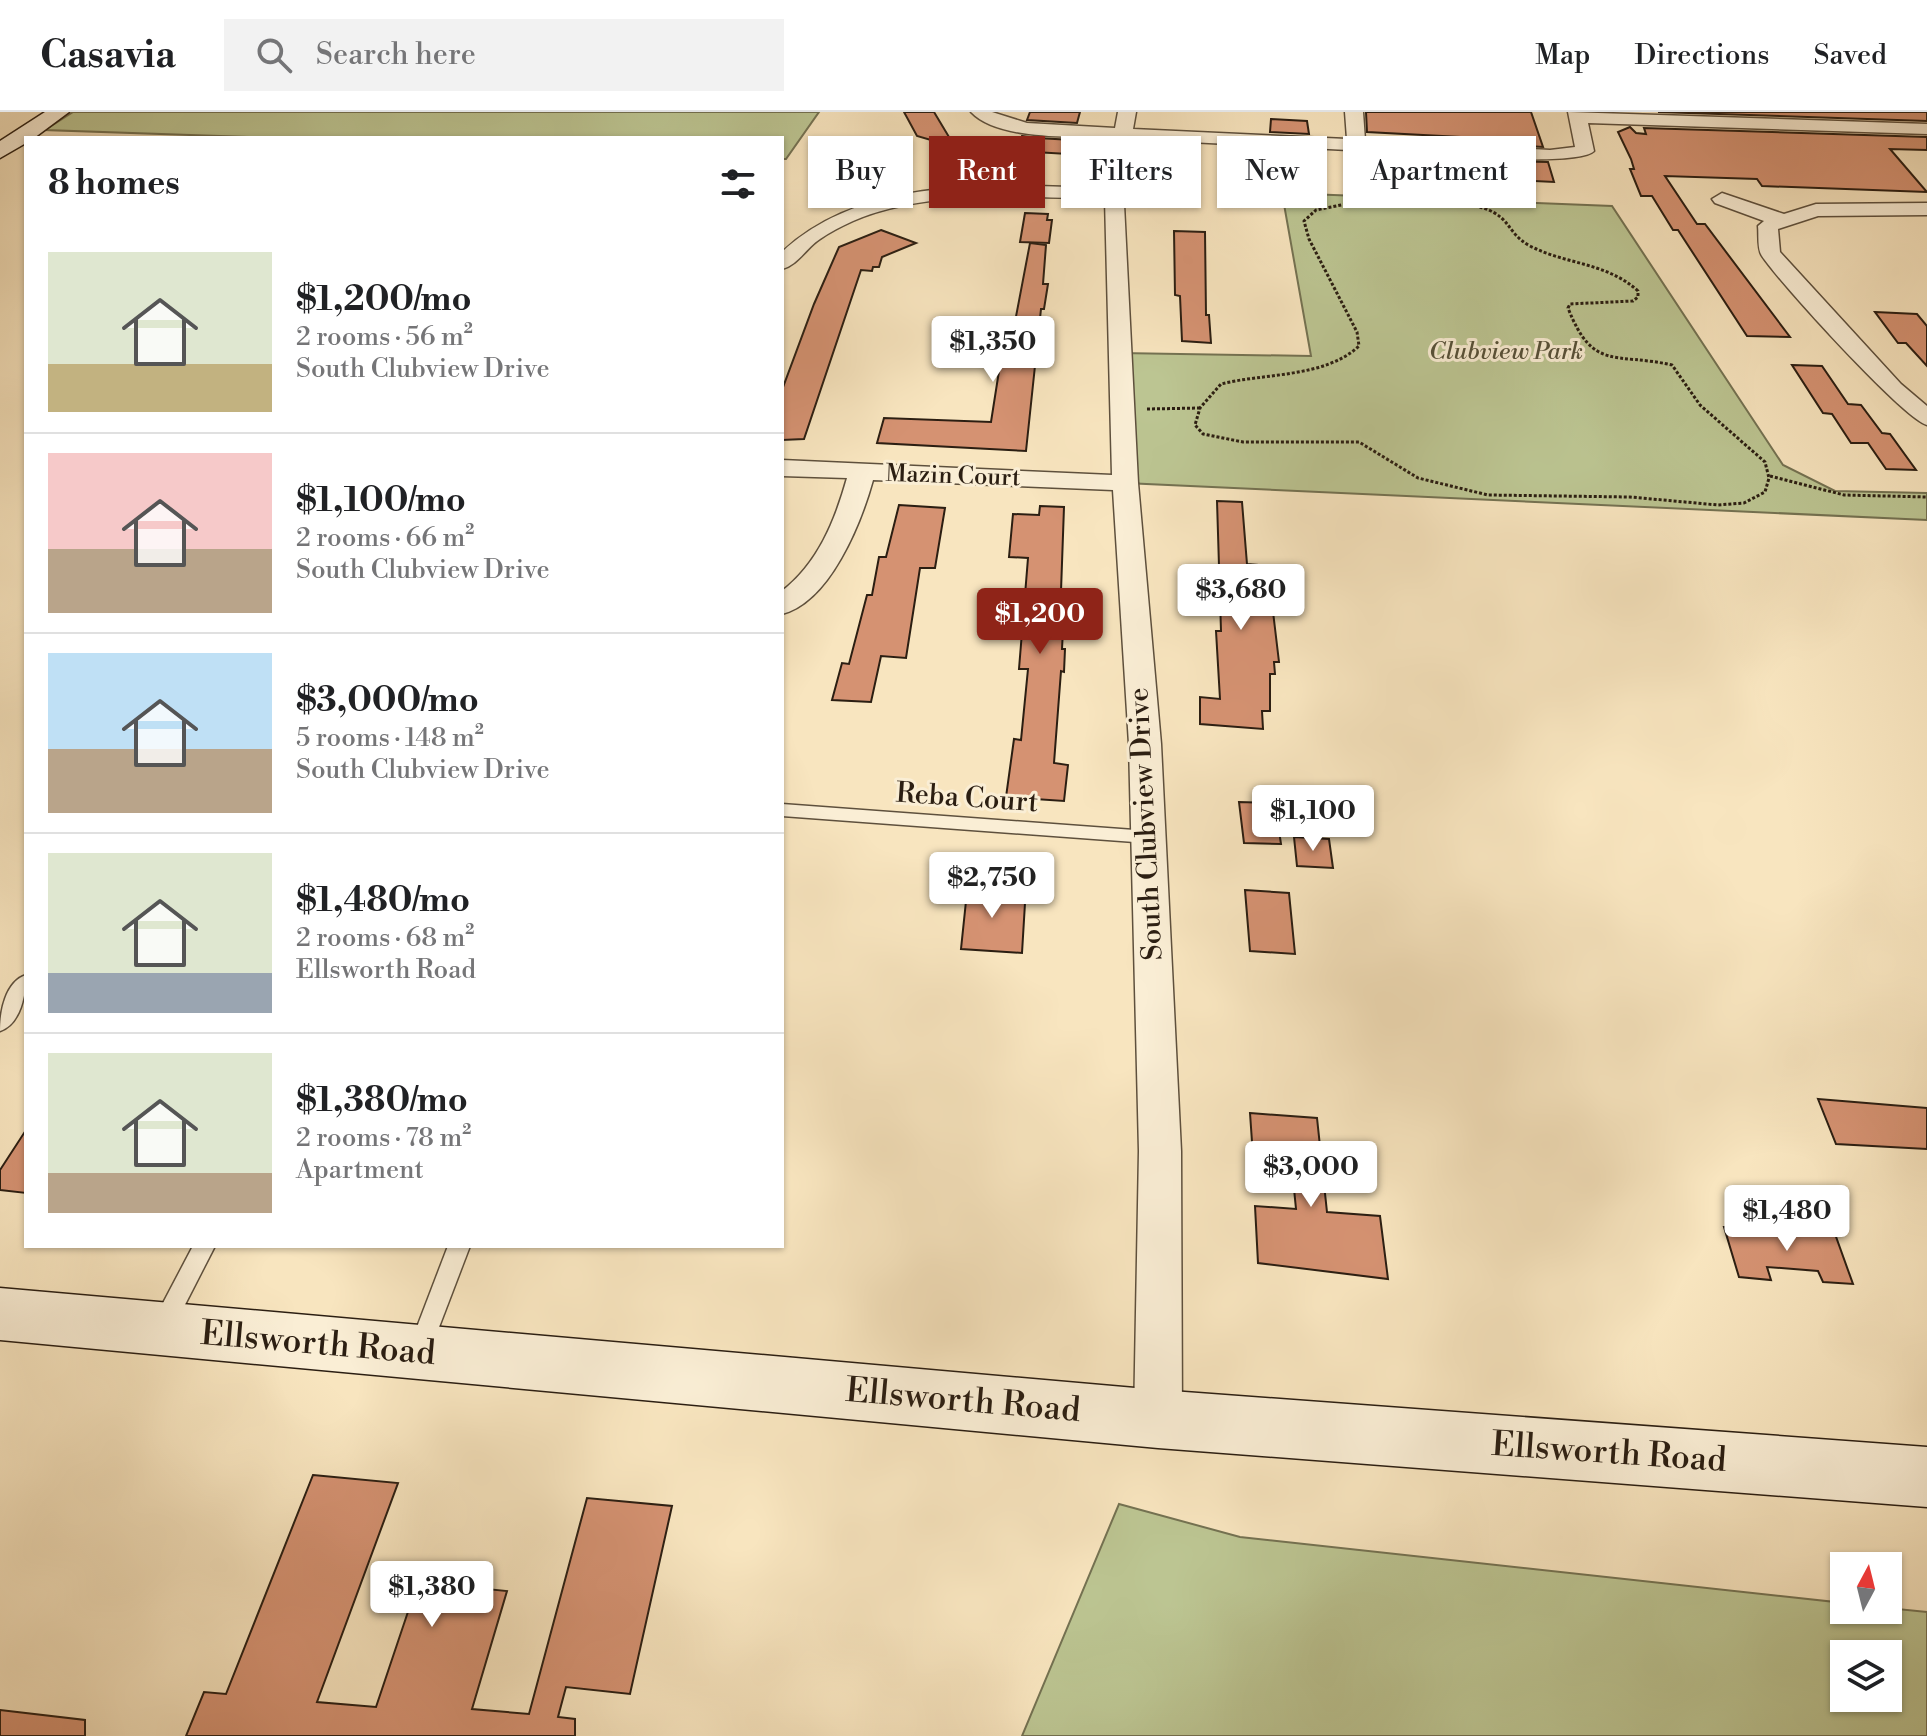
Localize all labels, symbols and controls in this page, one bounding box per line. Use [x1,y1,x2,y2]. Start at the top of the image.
search box [224,19,784,91]
text: Casavia [40,32,176,79]
icon: search [252,33,296,77]
text: Search here [316,36,476,74]
text: Map [1535,38,1590,73]
text: Directions [1634,38,1769,73]
text: Saved [1813,38,1887,73]
chip: Buy [808,136,913,208]
chip: Rent [929,136,1045,208]
chip: Filters [1061,136,1201,208]
chip: New [1217,136,1327,208]
chip: Apartment [1343,136,1536,208]
icon: filters [716,162,760,206]
text: 8 homes [48,163,180,205]
text: $1,200/mo [296,279,472,321]
icon: home [112,284,208,380]
pin: $1,350 [928,316,1058,384]
text: 2 rooms · 56 m² [296,321,473,353]
text: $1,350 [950,326,1036,358]
park label: Clubview Park [1429,337,1583,367]
text: South Clubview Drive [296,353,550,385]
street label: Mazin Court [885,459,1022,493]
text: $1,100/mo [296,480,466,522]
icon: home [112,485,208,581]
text: 2 rooms · 66 m² [296,522,474,554]
text: South Clubview Drive [296,554,550,586]
pin: $3,680 [1176,564,1306,632]
text: $3,680 [1196,574,1286,606]
pin: $1,200 [975,588,1105,656]
text: $1,200 [995,598,1085,630]
text: $3,000/mo [296,680,479,722]
icon: home [112,685,208,781]
street label: South Clubview Drive [1121,687,1171,961]
text: 5 rooms · 148 m² [296,722,484,754]
text: South Clubview Drive [296,754,550,786]
street label: Reba Court [895,776,1040,820]
pin: $1,100 [1248,785,1378,853]
text: $1,100 [1270,795,1356,827]
pin: $2,750 [927,852,1057,920]
text: $2,750 [947,862,1037,894]
text: $1,480/mo [296,880,470,922]
icon: home [112,885,208,981]
text: 2 rooms · 68 m² [296,922,474,954]
text: Ellsworth Road [296,954,476,986]
text: $1,380/mo [296,1080,468,1122]
icon: home [112,1085,208,1181]
text: 2 rooms · 78 m² [296,1122,471,1154]
pin: $3,000 [1246,1141,1376,1209]
text: $3,000 [1263,1151,1359,1183]
text: Apartment [296,1154,424,1186]
pin: $1,480 [1722,1185,1852,1253]
text: $1,480 [1742,1195,1832,1227]
street label: Ellsworth Road [199,1313,437,1375]
street label: Ellsworth Road [844,1370,1082,1432]
street label: Ellsworth Road [1490,1424,1728,1482]
north arrow [1830,1552,1902,1624]
map controls [1830,1552,1902,1712]
pin: $1,380 [367,1561,497,1629]
text: $1,380 [388,1571,476,1603]
button: layers [1830,1640,1902,1712]

